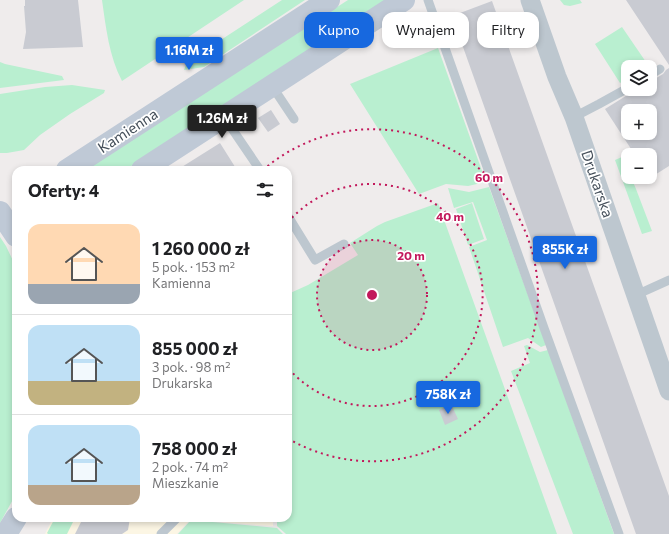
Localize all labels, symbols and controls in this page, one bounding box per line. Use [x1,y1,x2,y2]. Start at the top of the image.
chip: Kupno [304,12,374,48]
chip: Wynajem [382,12,469,48]
chip: Filtry [477,12,539,48]
pin: 1.16M zł [148,37,230,71]
text: 1.16M zł [165,42,213,58]
map controls [621,60,657,184]
button: layers [621,60,657,96]
street label: Kamienna [94,104,161,156]
button: + [621,104,657,140]
pin: 1.26M zł [181,105,263,139]
text: 1.26M zł [197,110,247,126]
street label: Drukarska [578,148,618,220]
button: − [621,148,657,184]
text: 60 m [475,170,503,184]
icon: filters [254,179,276,201]
text: Oferty: 4 [28,180,99,201]
text: 40 m [436,209,464,223]
pin: 855K zł [528,236,602,270]
text: 1 260 000 zł [152,238,249,259]
icon: home [60,240,108,288]
text: 855K zł [542,241,588,257]
text: 20 m [397,248,425,262]
text: 5 pok. · 153 m² [152,259,235,275]
text: Kamienna [152,275,211,291]
centre of rings [365,288,379,302]
text: 855 000 zł [152,338,238,359]
icon: home [60,341,108,389]
text: 3 pok. · 98 m² [152,359,230,375]
text: Drukarska [152,375,213,391]
pin: 758K zł [411,381,485,415]
text: 758K zł [425,386,471,402]
text: 758 000 zł [152,438,237,459]
icon: home [60,441,108,489]
text: 2 pok. · 74 m² [152,459,228,475]
text: Mieszkanie [152,475,219,491]

